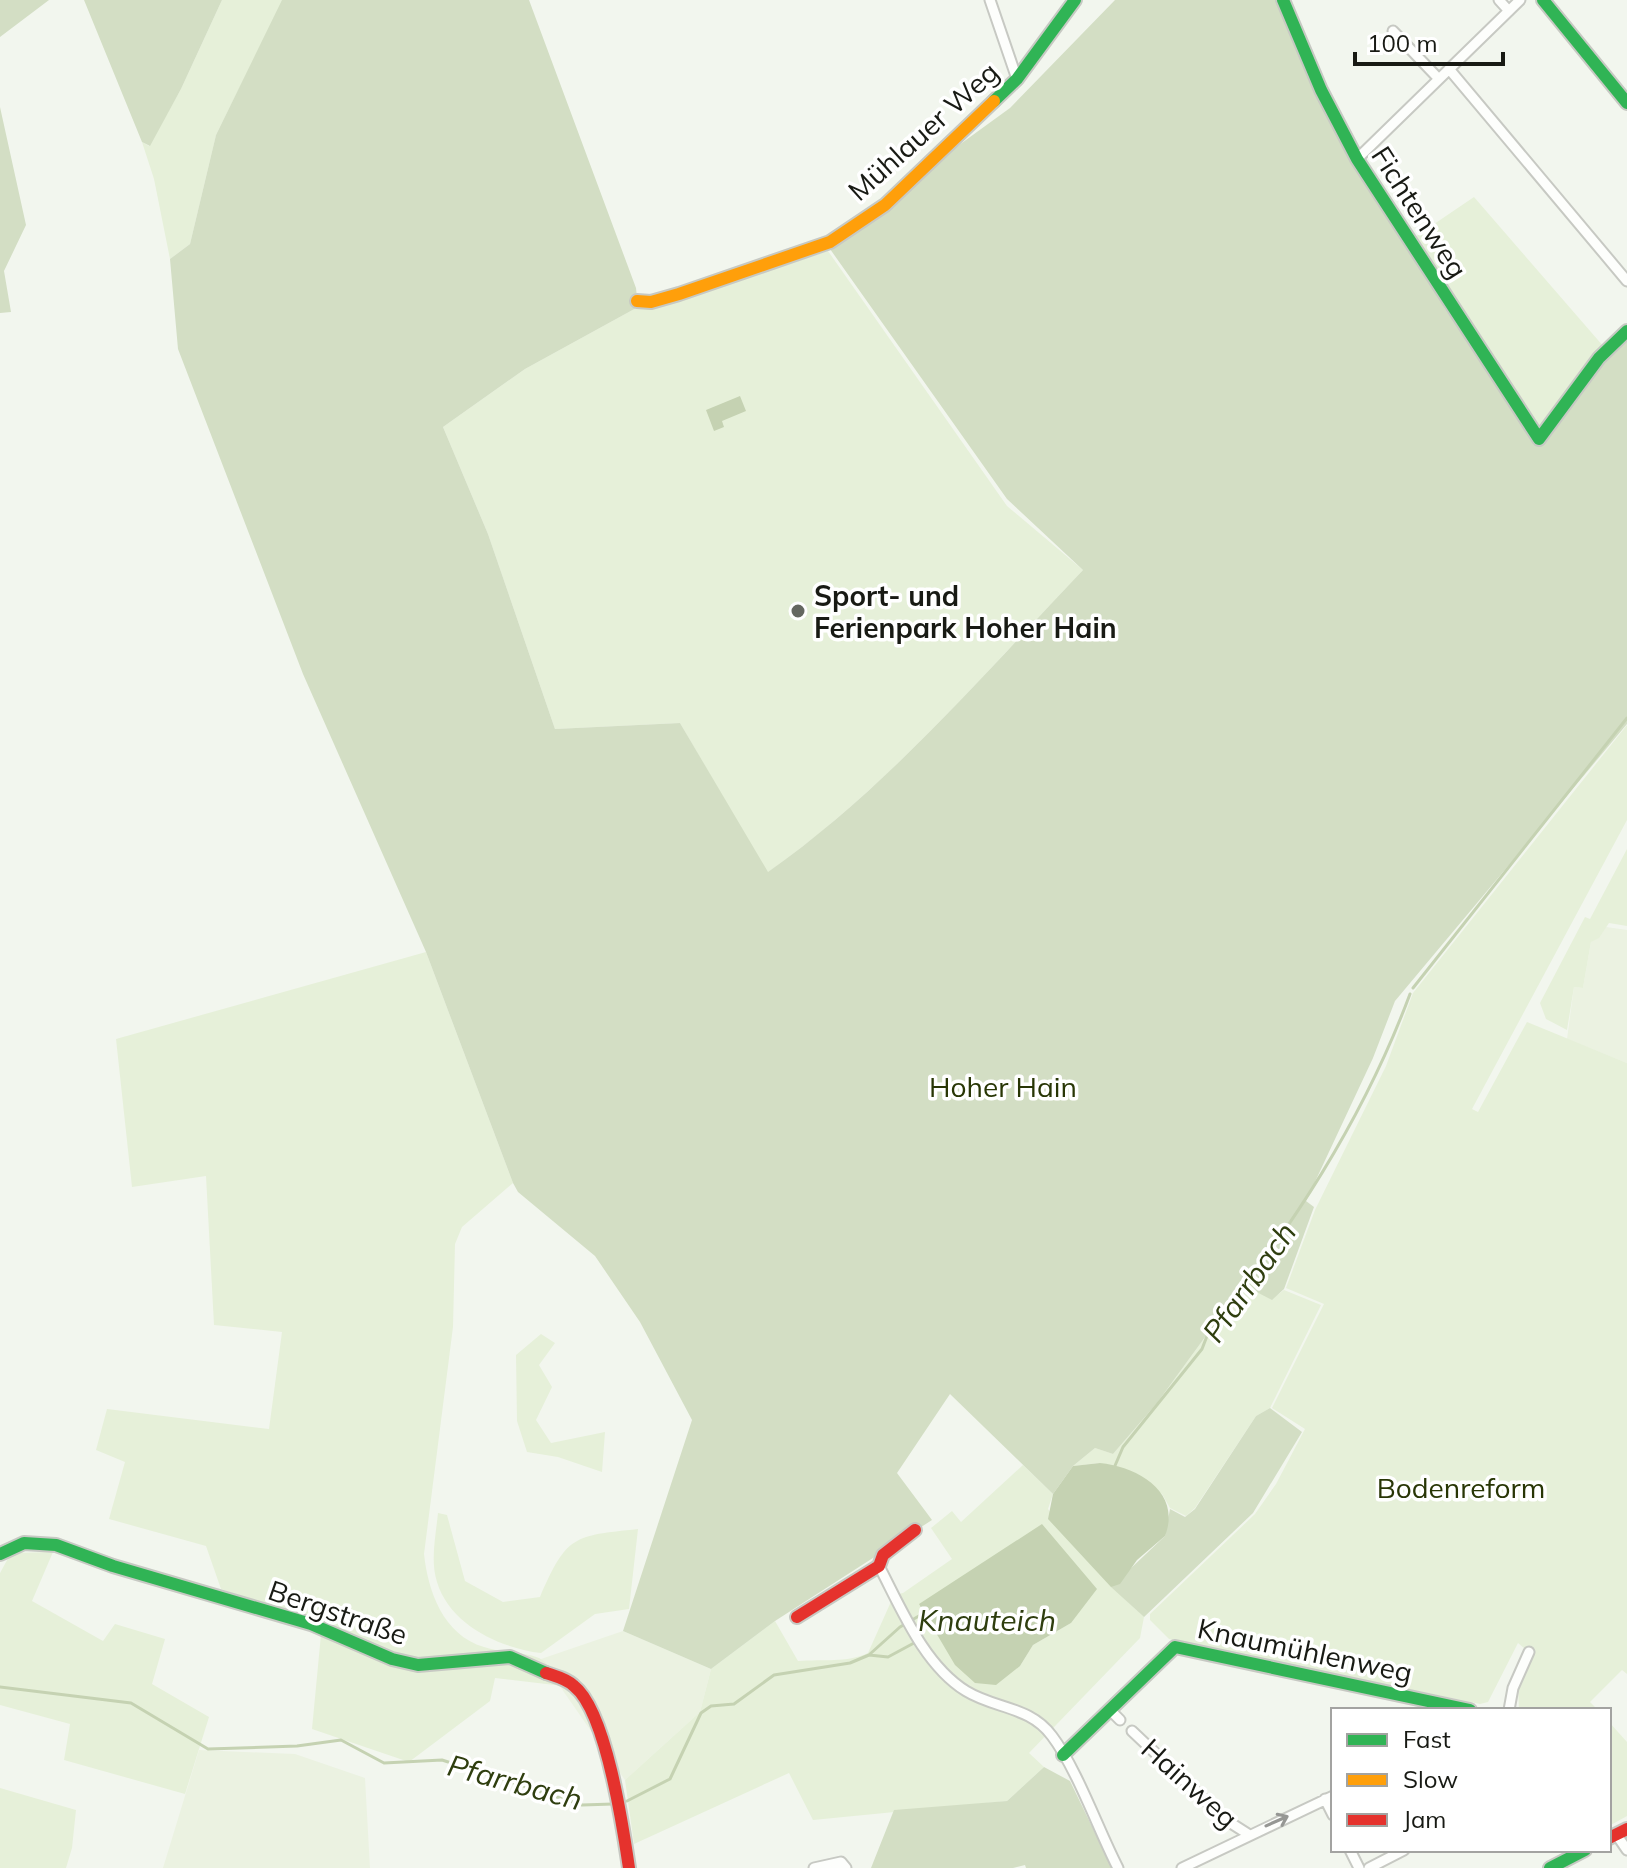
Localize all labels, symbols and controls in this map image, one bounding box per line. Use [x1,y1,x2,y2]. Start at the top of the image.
scale bar [1355,16,1503,66]
text: 100 m [1367,28,1438,58]
street label: Mühlauer Weg [840,54,1006,208]
street label: Fichtenweg [1364,140,1476,284]
place label: Sport- und Ferienpark Hoher Hain [814,578,1117,645]
marker: Sport- und Ferienpark Hoher Hain [789,602,807,620]
park label: Hoher Hain [929,1069,1077,1104]
water label: Pfarrbach [1194,1215,1304,1349]
park label: Bodenreform [1377,1470,1545,1505]
street label: Bergstraße [264,1572,412,1652]
water label: Knauteich [918,1601,1056,1639]
street label: Knaumühlenweg [1194,1610,1416,1690]
legend [1331,1708,1611,1852]
text: Fast [1403,1724,1451,1754]
street label: Hainweg [1135,1731,1245,1835]
water label: Pfarrbach [444,1746,586,1818]
text: Slow [1403,1764,1458,1794]
text: Jam [1403,1804,1446,1834]
one-way arrow [1265,1813,1289,1828]

